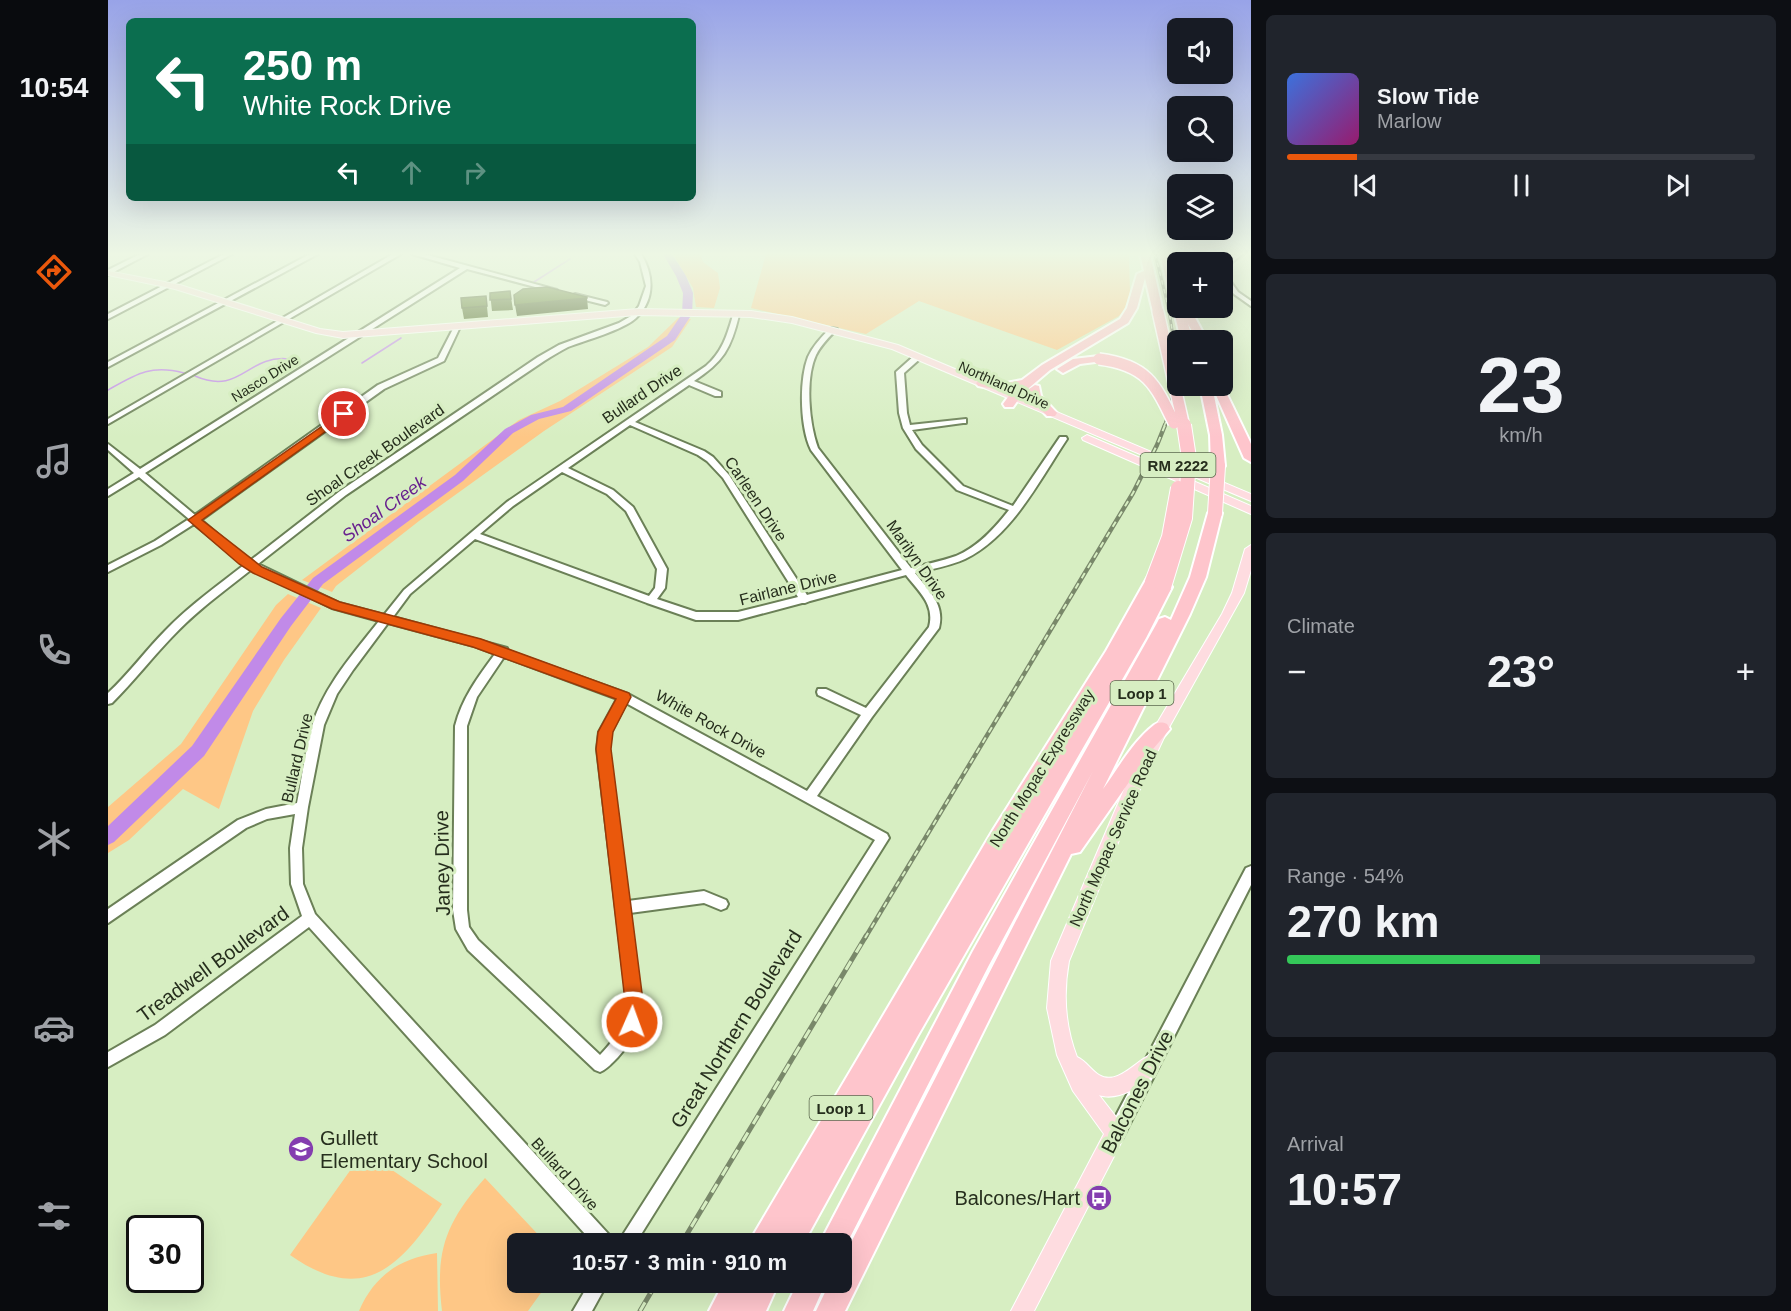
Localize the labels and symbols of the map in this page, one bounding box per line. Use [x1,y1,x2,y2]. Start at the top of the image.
street label: Nasco Drive [228,351,302,405]
street label: Northland Drive [956,358,1052,412]
street label: Bullard Drive [599,361,685,427]
pin [318,388,369,439]
street label: Shoal Creek Boulevard [302,400,448,510]
road number: RM 2222 [1140,453,1216,477]
street label: Carleen Drive [722,454,790,544]
water label: Shoal Creek [338,471,430,547]
street label: Marilyn Drive [883,517,951,603]
street label: Fairlane Drive [738,568,838,608]
road number: Loop 1 [1110,681,1174,705]
street label: North Mopac Expressway [986,686,1098,850]
street label: White Rock Drive [653,687,769,761]
street label: Bullard Drive [278,711,316,805]
street label: North Mopac Service Road [1066,747,1160,929]
street label: Janey Drive [430,810,454,916]
street label: Treadwell Boulevard [133,902,293,1026]
street label: Great Northern Boulevard [666,926,806,1132]
position arrow [600,990,664,1054]
street label: Balcones Drive [1097,1027,1177,1157]
road number: Loop 1 [810,1096,872,1120]
place label: Gullett Elementary School [320,1127,488,1172]
school or university icon: Gullett Elementary School [286,1134,316,1164]
street label: Bullard Drive [528,1134,602,1214]
bus stop icon: Balcones/Hart [1084,1183,1114,1213]
place label: Balcones/Hart [954,1187,1080,1209]
speed limit sign: 30 [126,1215,204,1293]

